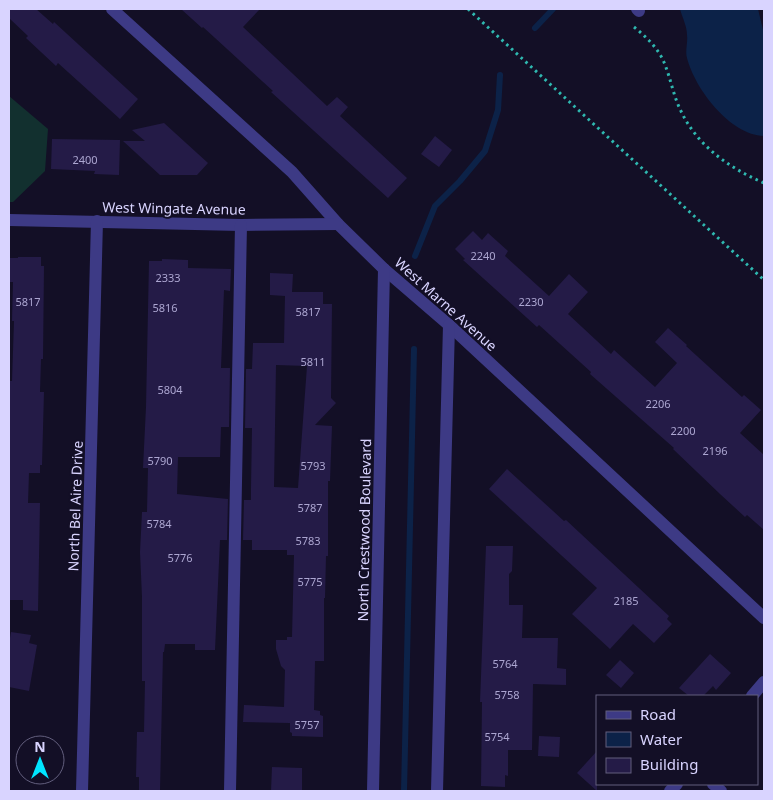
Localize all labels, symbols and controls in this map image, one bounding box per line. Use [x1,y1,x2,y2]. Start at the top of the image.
house number: 2400 [72,152,98,167]
street label: West Wingate Avenue [102,197,246,219]
house number: 2240 [470,248,496,263]
street label: West Marne Avenue [391,253,501,355]
house number: 2333 [155,270,181,285]
house number: 5817 [15,294,41,309]
house number: 2230 [518,294,544,309]
house number: 5816 [152,300,178,315]
house number: 5817 [295,304,321,319]
house number: 5811 [300,354,326,369]
house number: 5804 [157,382,183,397]
house number: 2206 [645,396,671,411]
house number: 2200 [670,423,696,438]
street label: North Crestwood Boulevard [353,438,375,622]
street label: North Bel Aire Drive [63,440,87,572]
house number: 2196 [702,443,728,458]
house number: 5790 [147,453,173,468]
house number: 5793 [300,458,326,473]
house number: 5787 [297,500,323,515]
house number: 5784 [146,516,172,531]
house number: 5783 [295,533,321,548]
house number: 5776 [167,550,193,565]
house number: 5775 [297,574,323,589]
house number: 2185 [613,593,639,608]
house number: 5764 [492,656,518,671]
house number: 5758 [494,687,520,702]
legend [596,695,758,785]
text: Road [640,704,676,724]
house number: 5757 [294,717,320,732]
house number: 5754 [484,729,510,744]
text: Water [640,729,682,749]
north arrow [15,735,65,785]
text: N [34,737,46,756]
text: Building [640,754,698,774]

